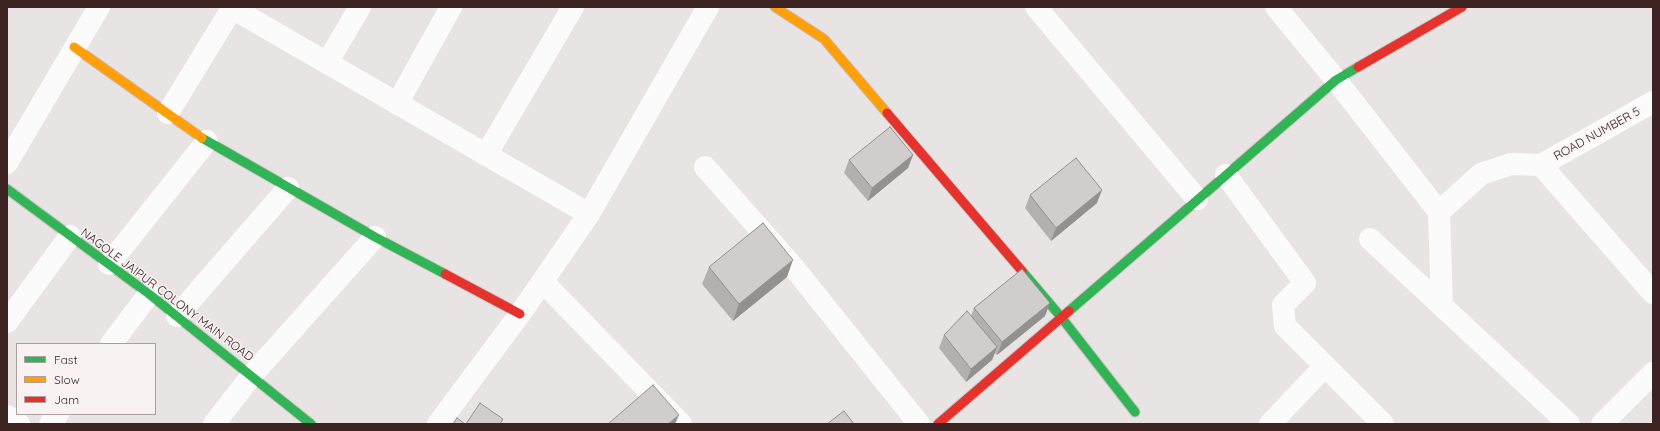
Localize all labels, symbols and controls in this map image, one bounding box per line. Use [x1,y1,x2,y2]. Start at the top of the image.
street label: ROAD NUMBER 5 [1551,104,1643,164]
street label: NAGOLE JAIPUR COLONY MAIN ROAD [78,225,256,365]
legend [16,343,156,415]
text: Fast [54,352,78,367]
text: Slow [54,372,80,387]
text: Jam [54,392,79,407]

